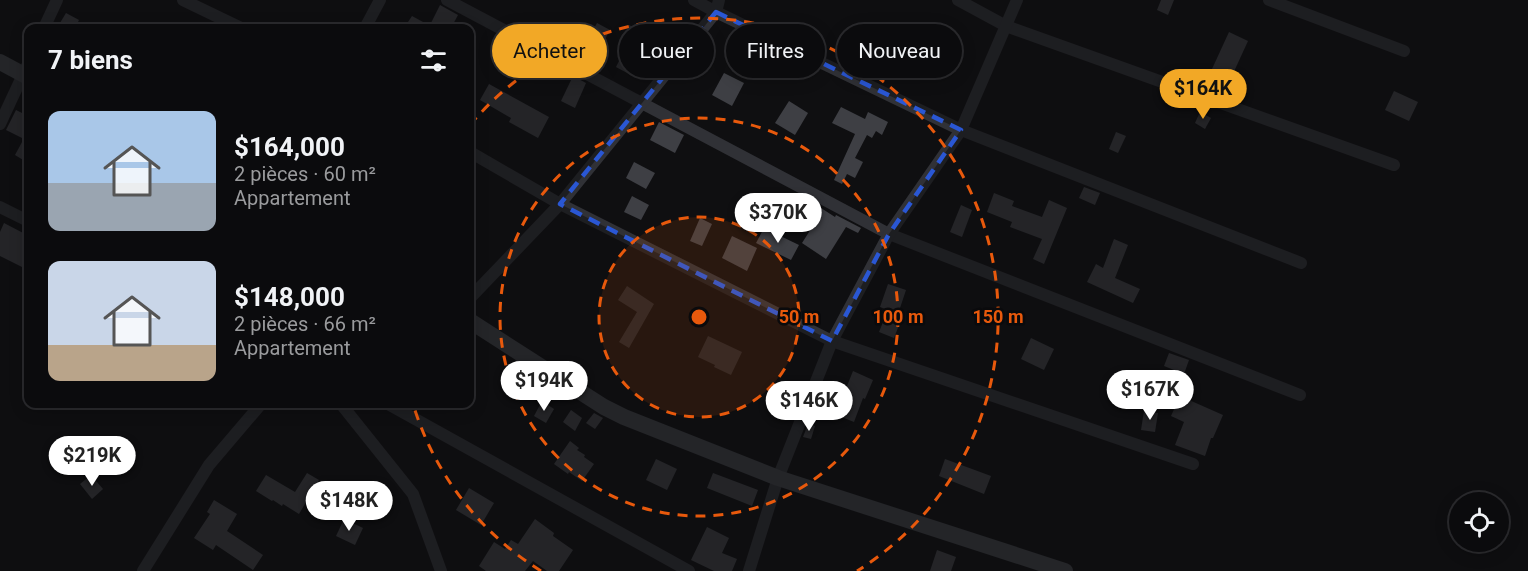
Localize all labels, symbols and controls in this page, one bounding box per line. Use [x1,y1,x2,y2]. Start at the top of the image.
chip: Acheter [492,24,607,78]
chip: Louer [619,24,714,78]
chip: Filtres [726,24,825,78]
chip: Nouveau [837,24,962,78]
icon: filters [417,44,450,77]
text: 7 biens [48,45,133,75]
pin: $164K [1161,69,1245,120]
text: $164K [1174,76,1232,100]
text: $164,000 [234,132,345,162]
icon: home [96,135,168,207]
text: 2 pièces · 60 m² [234,162,376,186]
text: Appartement [234,186,351,210]
pin: $370K [736,193,820,244]
text: $370K [749,200,807,224]
text: $148,000 [234,282,345,312]
icon: home [96,285,168,357]
text: 50 m [779,306,819,327]
text: 100 m [872,306,924,327]
text: 150 m [972,306,1024,327]
centre of rings [689,307,709,327]
text: 2 pièces · 66 m² [234,312,376,336]
text: Appartement [234,336,351,360]
pin: $194K [502,361,586,412]
text: $194K [515,368,573,392]
pin: $167K [1108,370,1192,421]
text: $167K [1121,377,1179,401]
pin: $146K [767,381,851,432]
text: $146K [780,388,838,412]
pin: $219K [50,436,134,487]
text: $219K [63,443,121,467]
pin: $148K [307,481,391,532]
text: $148K [320,488,378,512]
map controls [1449,492,1509,552]
button: locate [1449,492,1509,552]

